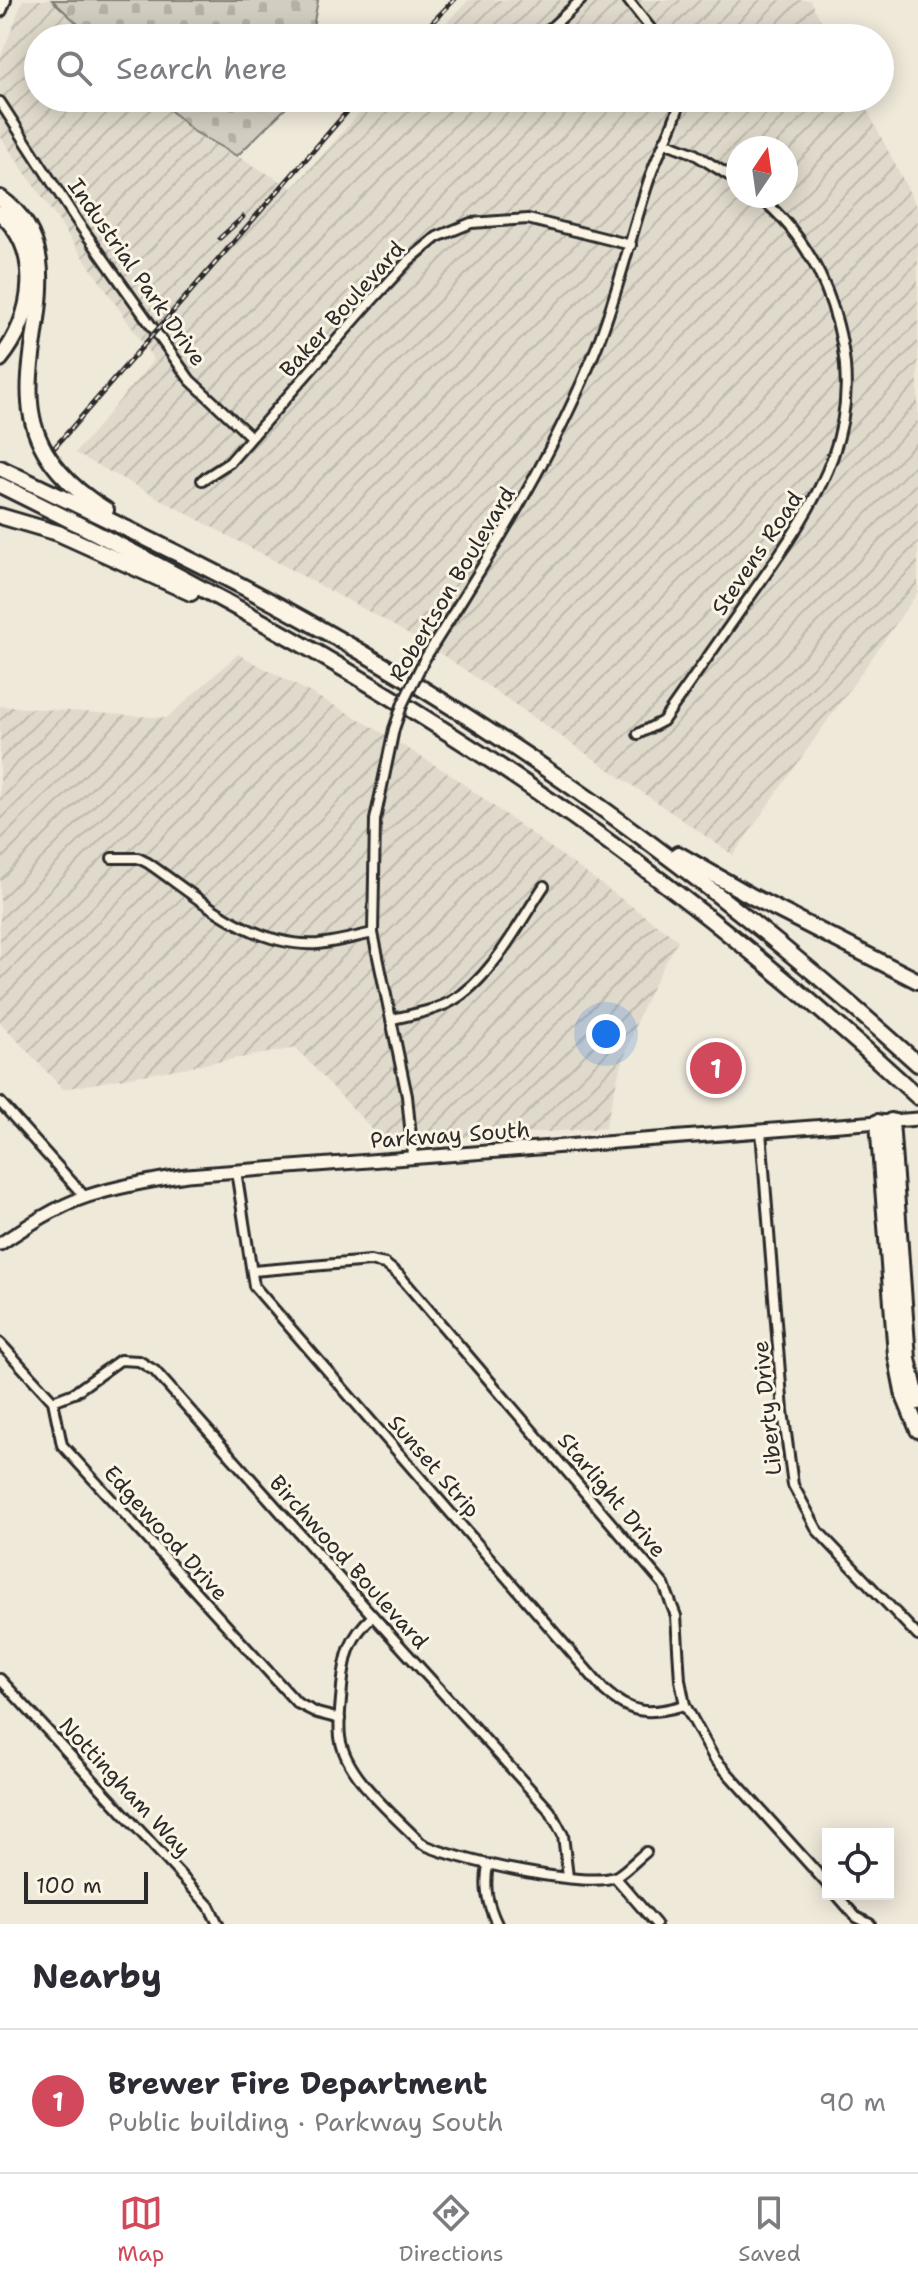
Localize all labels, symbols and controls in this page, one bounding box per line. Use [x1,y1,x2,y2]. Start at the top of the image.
search box [24,24,894,112]
icon: search [52,46,96,90]
text: Search here [116,48,287,89]
north arrow [726,136,798,208]
street label: Industrial Park Drive [61,172,213,372]
street label: Baker Boulevard [273,235,411,383]
street label: Robertson Boulevard [382,481,522,687]
street label: Stevens Road [705,485,809,621]
your location [586,1014,626,1054]
pin: 1 [690,1038,742,1098]
street label: Parkway South [369,1115,531,1155]
street label: Liberty Drive [745,1339,789,1477]
street label: Sunset Strip [381,1409,487,1523]
street label: Starlight Drive [551,1426,673,1564]
street label: Edgewood Drive [97,1459,235,1607]
street label: Birchwood Boulevard [263,1469,435,1655]
street label: Nottingham Way [53,1711,197,1863]
map controls [822,1828,894,1900]
button: locate [822,1828,894,1900]
scale bar [24,1868,148,1904]
text: 100 m [36,1871,102,1900]
text: Nearby [32,1953,162,1999]
text: Brewer Fire Department [108,2063,487,2104]
text: 1 [52,2084,64,2119]
text: 90 m [819,2084,886,2119]
text: Public building · Parkway South [108,2104,503,2139]
tab: Map [117,2191,164,2268]
tab: Directions [399,2191,504,2268]
tab: Saved [738,2191,801,2268]

